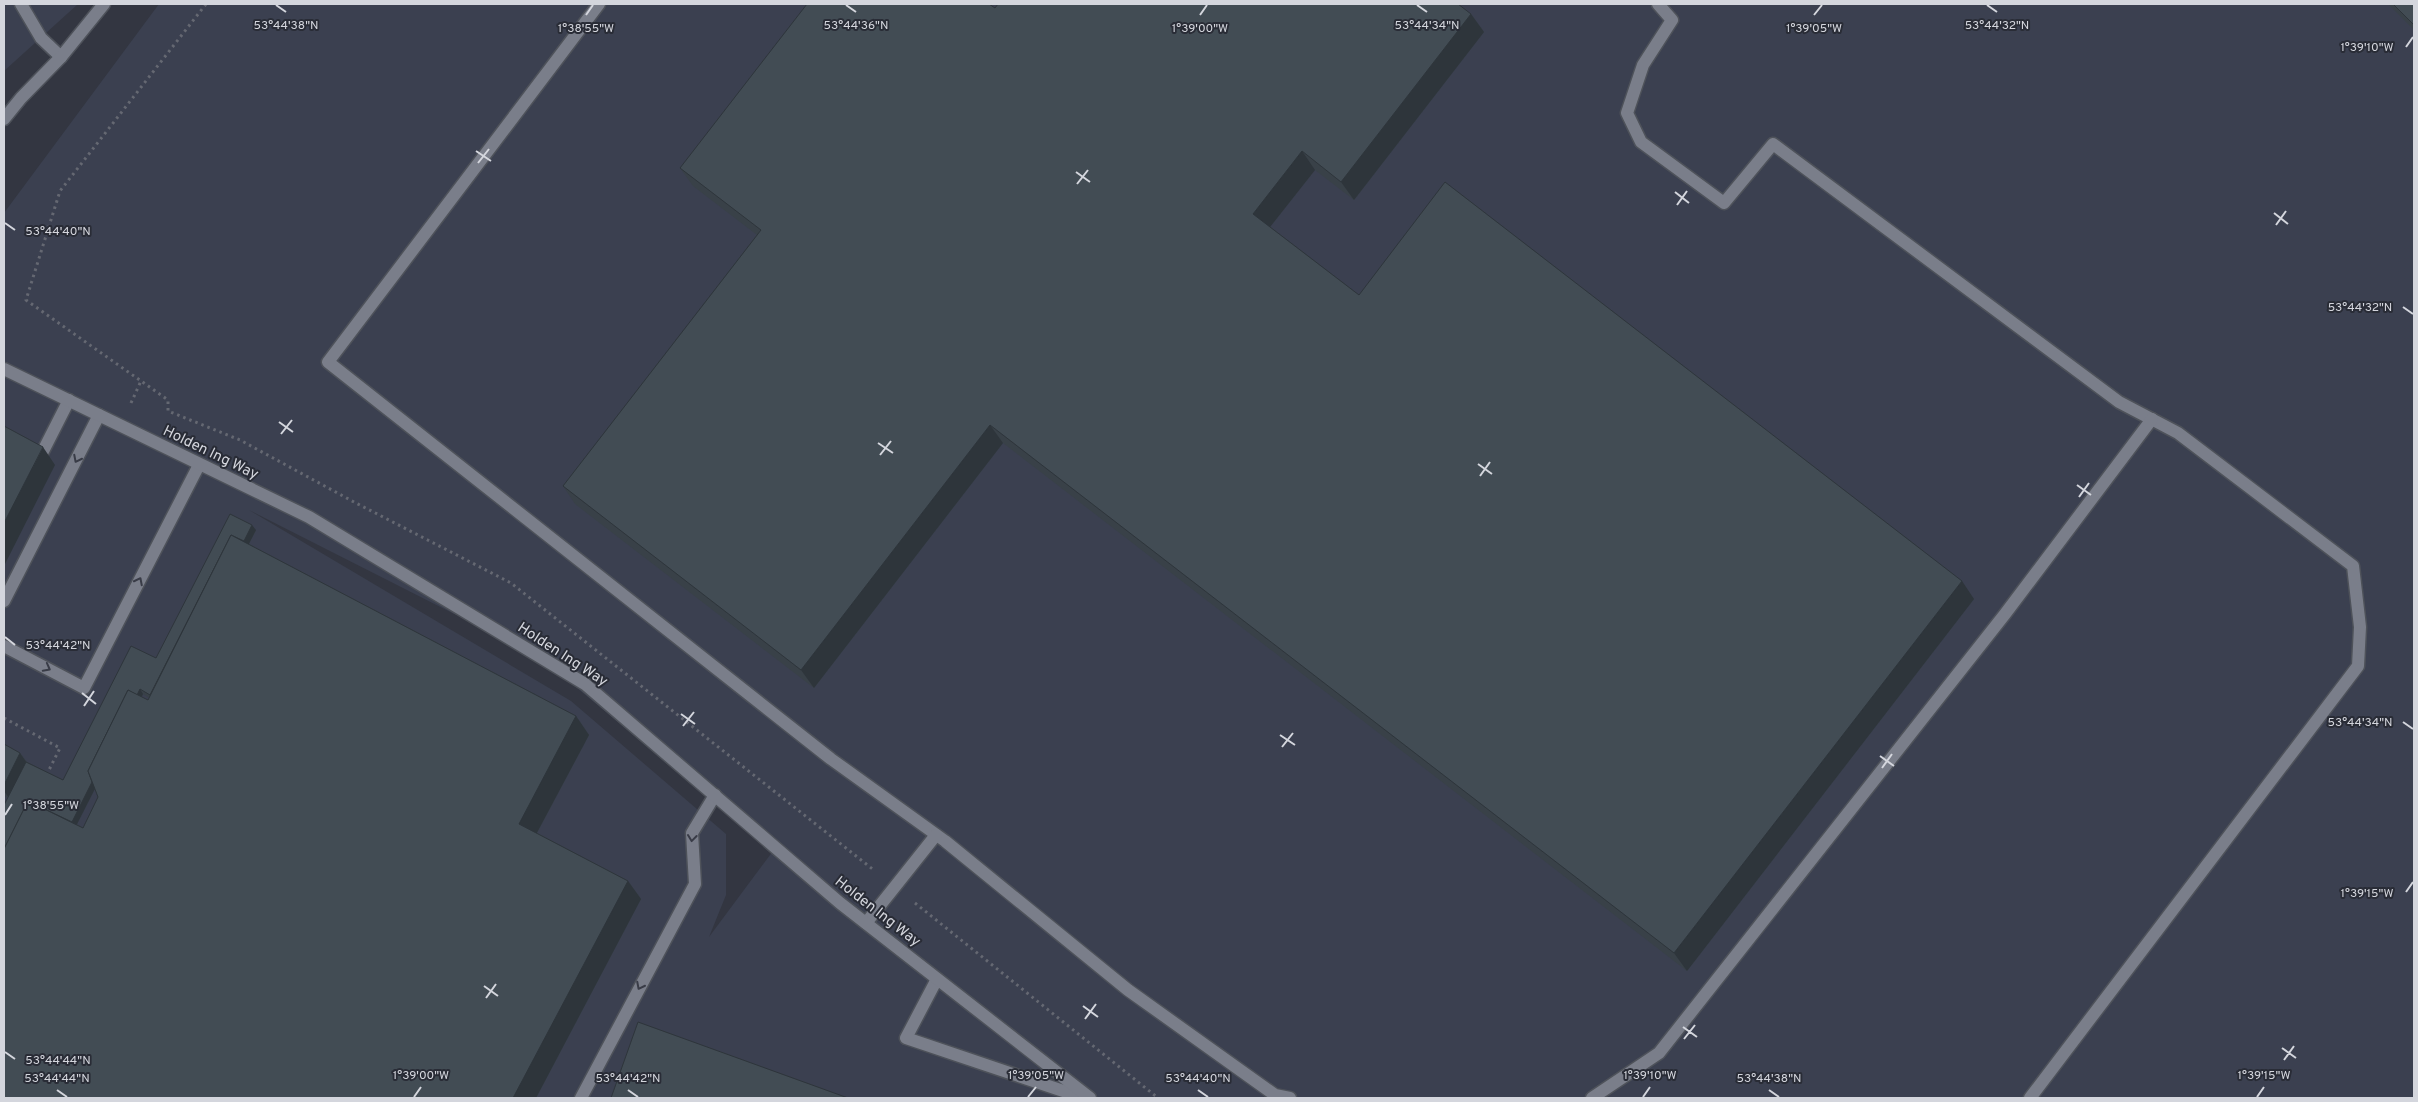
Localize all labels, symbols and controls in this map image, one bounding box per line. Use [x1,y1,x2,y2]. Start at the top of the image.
text: 53°44'38"N [254,18,318,34]
text: 53°44'36"N [824,18,888,34]
text: 53°44'34"N [1394,18,1460,34]
text: 53°44'32"N [1965,18,2029,34]
text: 1°38'55"W [558,21,614,37]
text: 1°39'00"W [1172,21,1228,37]
text: 1°39'05"W [1786,21,1842,37]
text: 1°39'10"W [2340,40,2394,56]
text: 53°44'40"N [25,224,91,240]
text: 53°44'32"N [2328,300,2392,316]
street label: Holden Ing Way [159,422,261,485]
one-way arrow [73,454,83,463]
one-way arrow [133,578,143,587]
street label: Holden Ing Way [513,619,611,692]
text: 53°44'42"N [25,638,91,654]
one-way arrow [42,662,51,672]
text: 53°44'34"N [2327,715,2393,731]
text: 1°38'55"W [23,798,79,814]
one-way arrow [688,833,698,842]
street label: Holden Ing Way [830,873,924,952]
text: 1°39'15"W [2341,886,2393,902]
one-way arrow [636,981,646,990]
text: 53°44'44"N [25,1053,91,1069]
text: 1°39'00"W [393,1068,449,1084]
text: 1°39'05"W [1008,1068,1064,1084]
text: 1°39'10"W [1623,1068,1677,1084]
text: 1°39'15"W [2238,1068,2290,1084]
text: 53°44'44"N [24,1071,90,1087]
text: 53°44'42"N [595,1071,661,1087]
text: 53°44'40"N [1165,1071,1231,1087]
text: 53°44'38"N [1737,1071,1801,1087]

